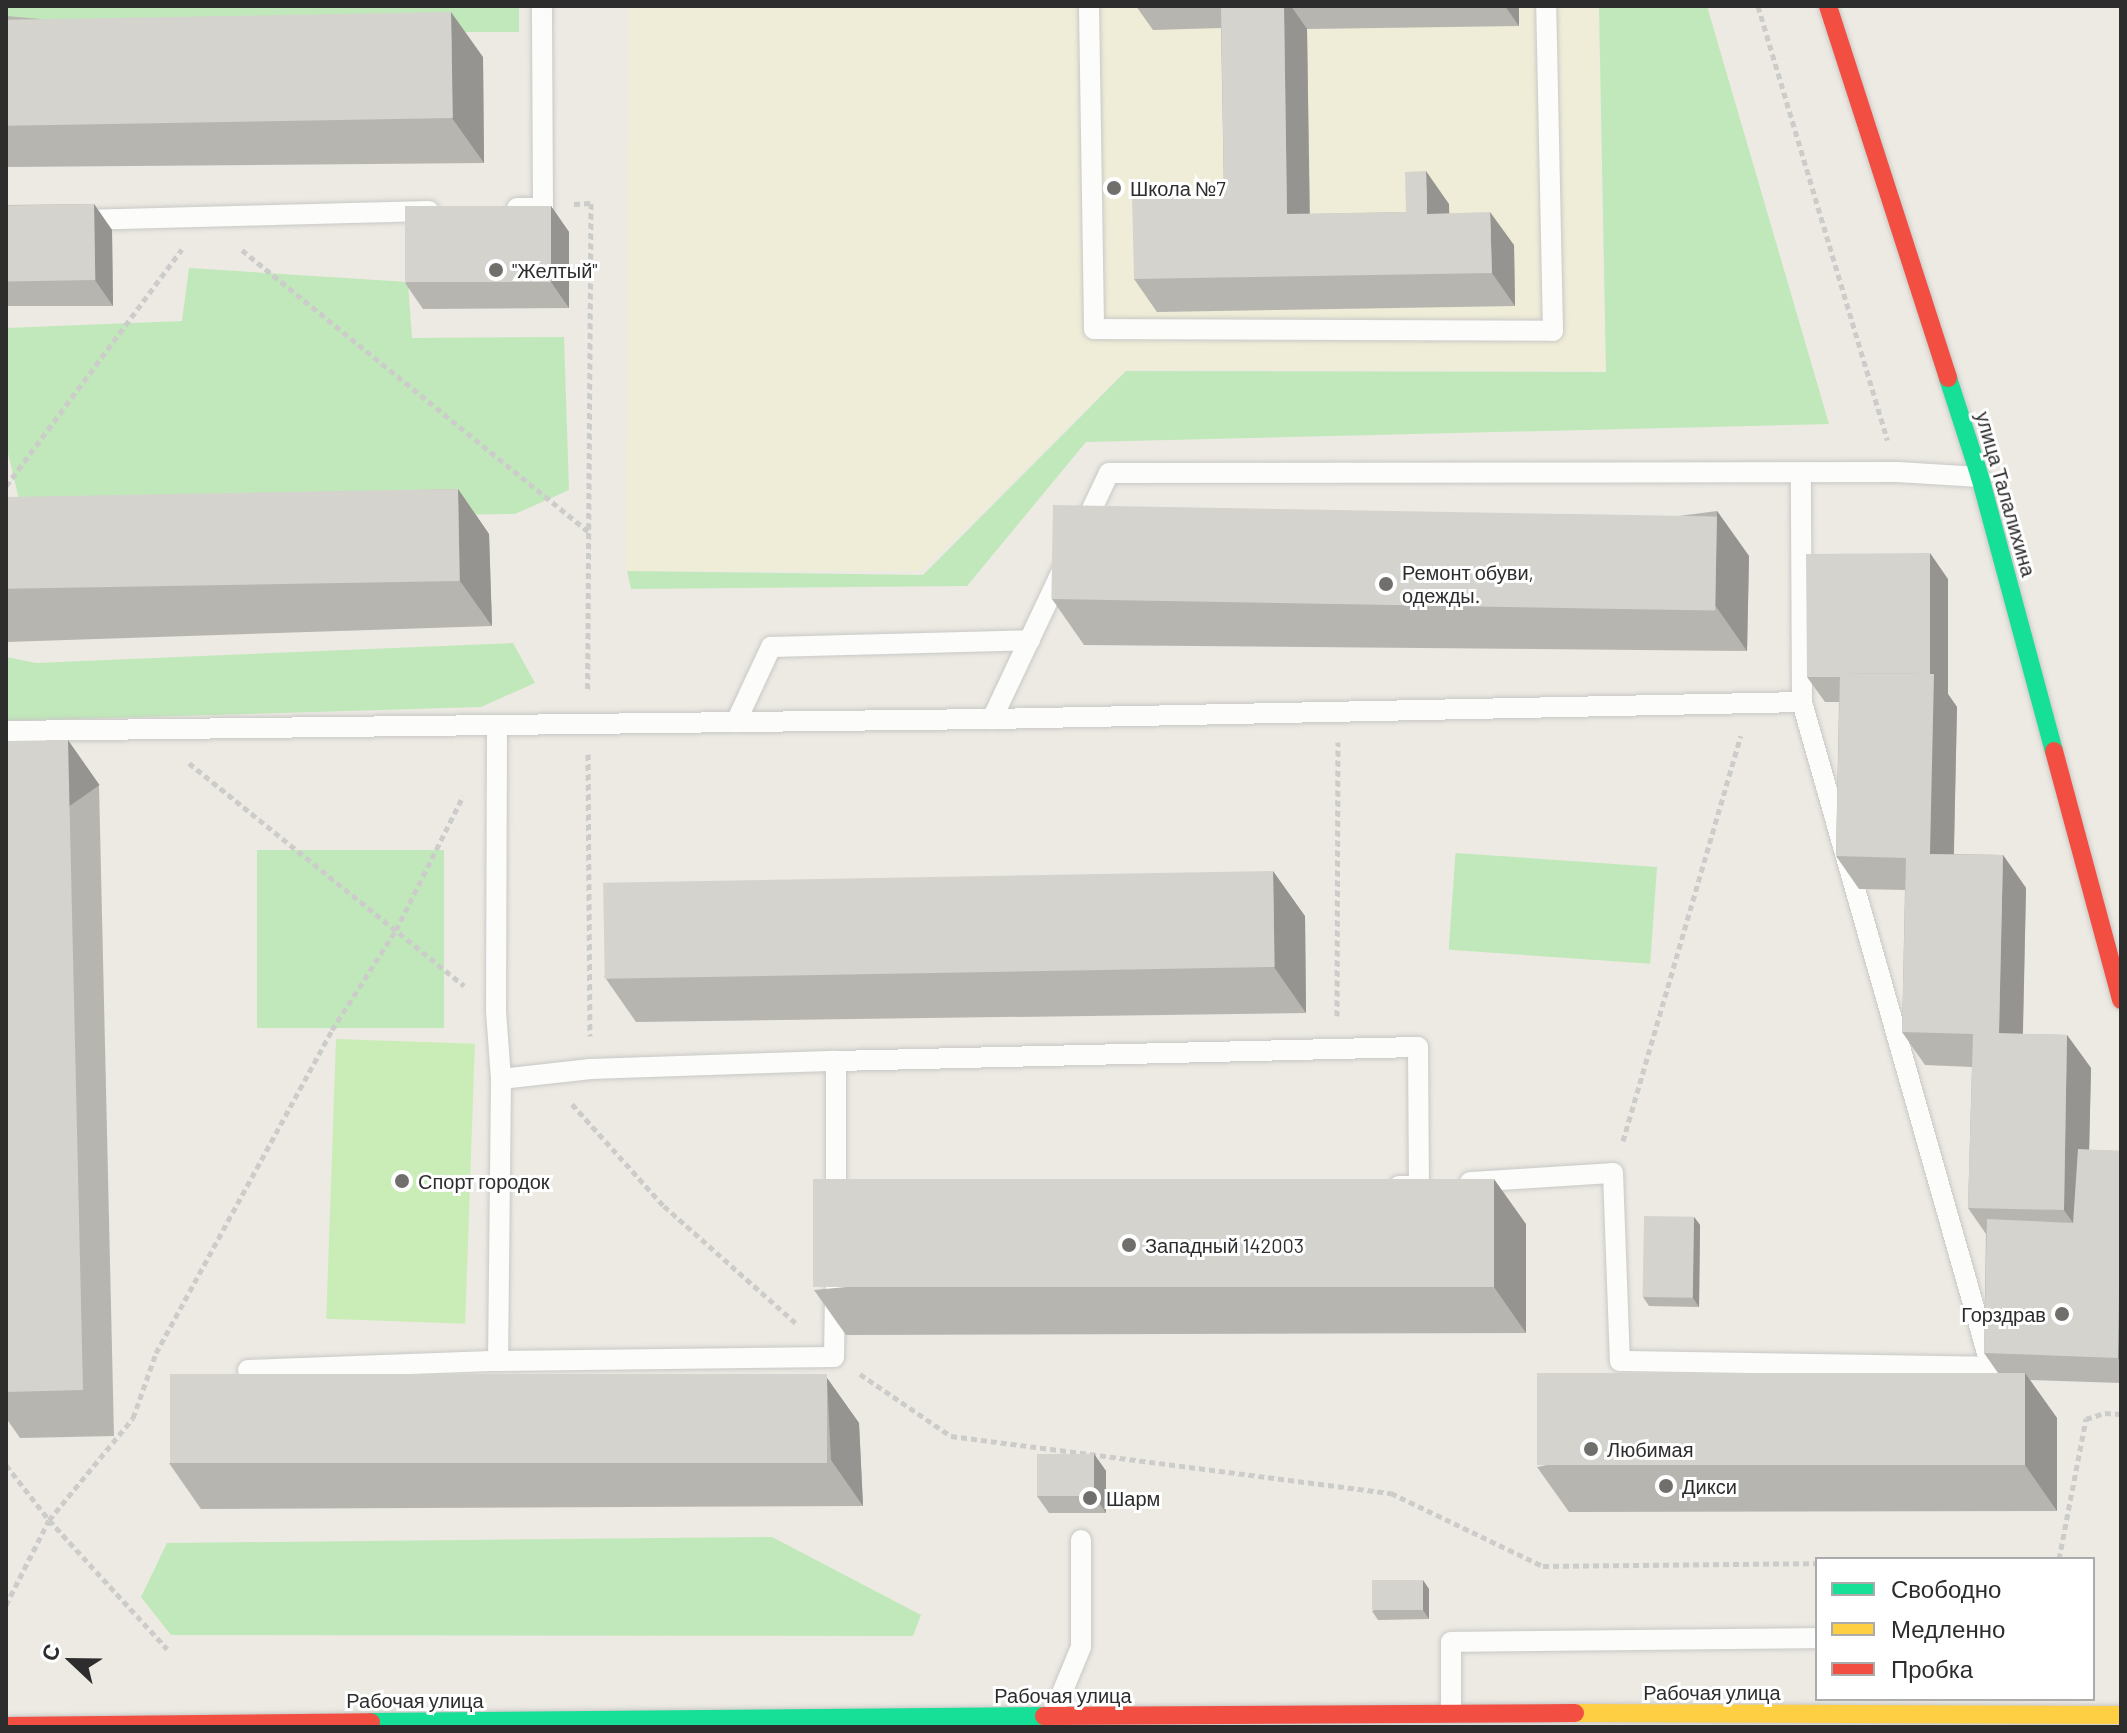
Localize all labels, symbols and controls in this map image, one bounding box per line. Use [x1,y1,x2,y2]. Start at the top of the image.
place label: Школа №7 [1130,176,1226,200]
marker: Школа №7 [1105,179,1123,197]
place label: "Желтый" [512,258,598,282]
marker: "Желтый" [487,261,505,279]
street label: улица Талалихина [1971,409,2041,579]
place label: Ремонт обуви, одежды. [1402,560,1534,607]
marker: Ремонт обуви, одежды. [1377,575,1395,593]
place label: Спорт городок [418,1169,550,1193]
marker: Спорт городок [393,1172,411,1190]
place label: Западный 142003 [1145,1233,1304,1257]
marker: Западный 142003 [1120,1236,1138,1254]
place label: Горздрав [1961,1302,2046,1326]
marker: Горздрав [2053,1305,2071,1323]
place label: Любимая [1607,1437,1693,1461]
marker: Любимая [1582,1440,1600,1458]
place label: Дикси [1682,1474,1737,1498]
marker: Дикси [1657,1477,1675,1495]
place label: Шарм [1106,1486,1160,1510]
marker: Шарм [1081,1489,1099,1507]
legend [1815,1557,2095,1701]
text: Свободно [1891,1574,2001,1603]
text: Медленно [1891,1614,2005,1643]
north arrow [32,1621,112,1701]
text: С [35,1640,65,1664]
text: Пробка [1891,1654,1973,1683]
street label: Рабочая улица [1643,1680,1781,1704]
street label: Рабочая улица [994,1683,1132,1707]
street label: Рабочая улица [346,1688,484,1712]

